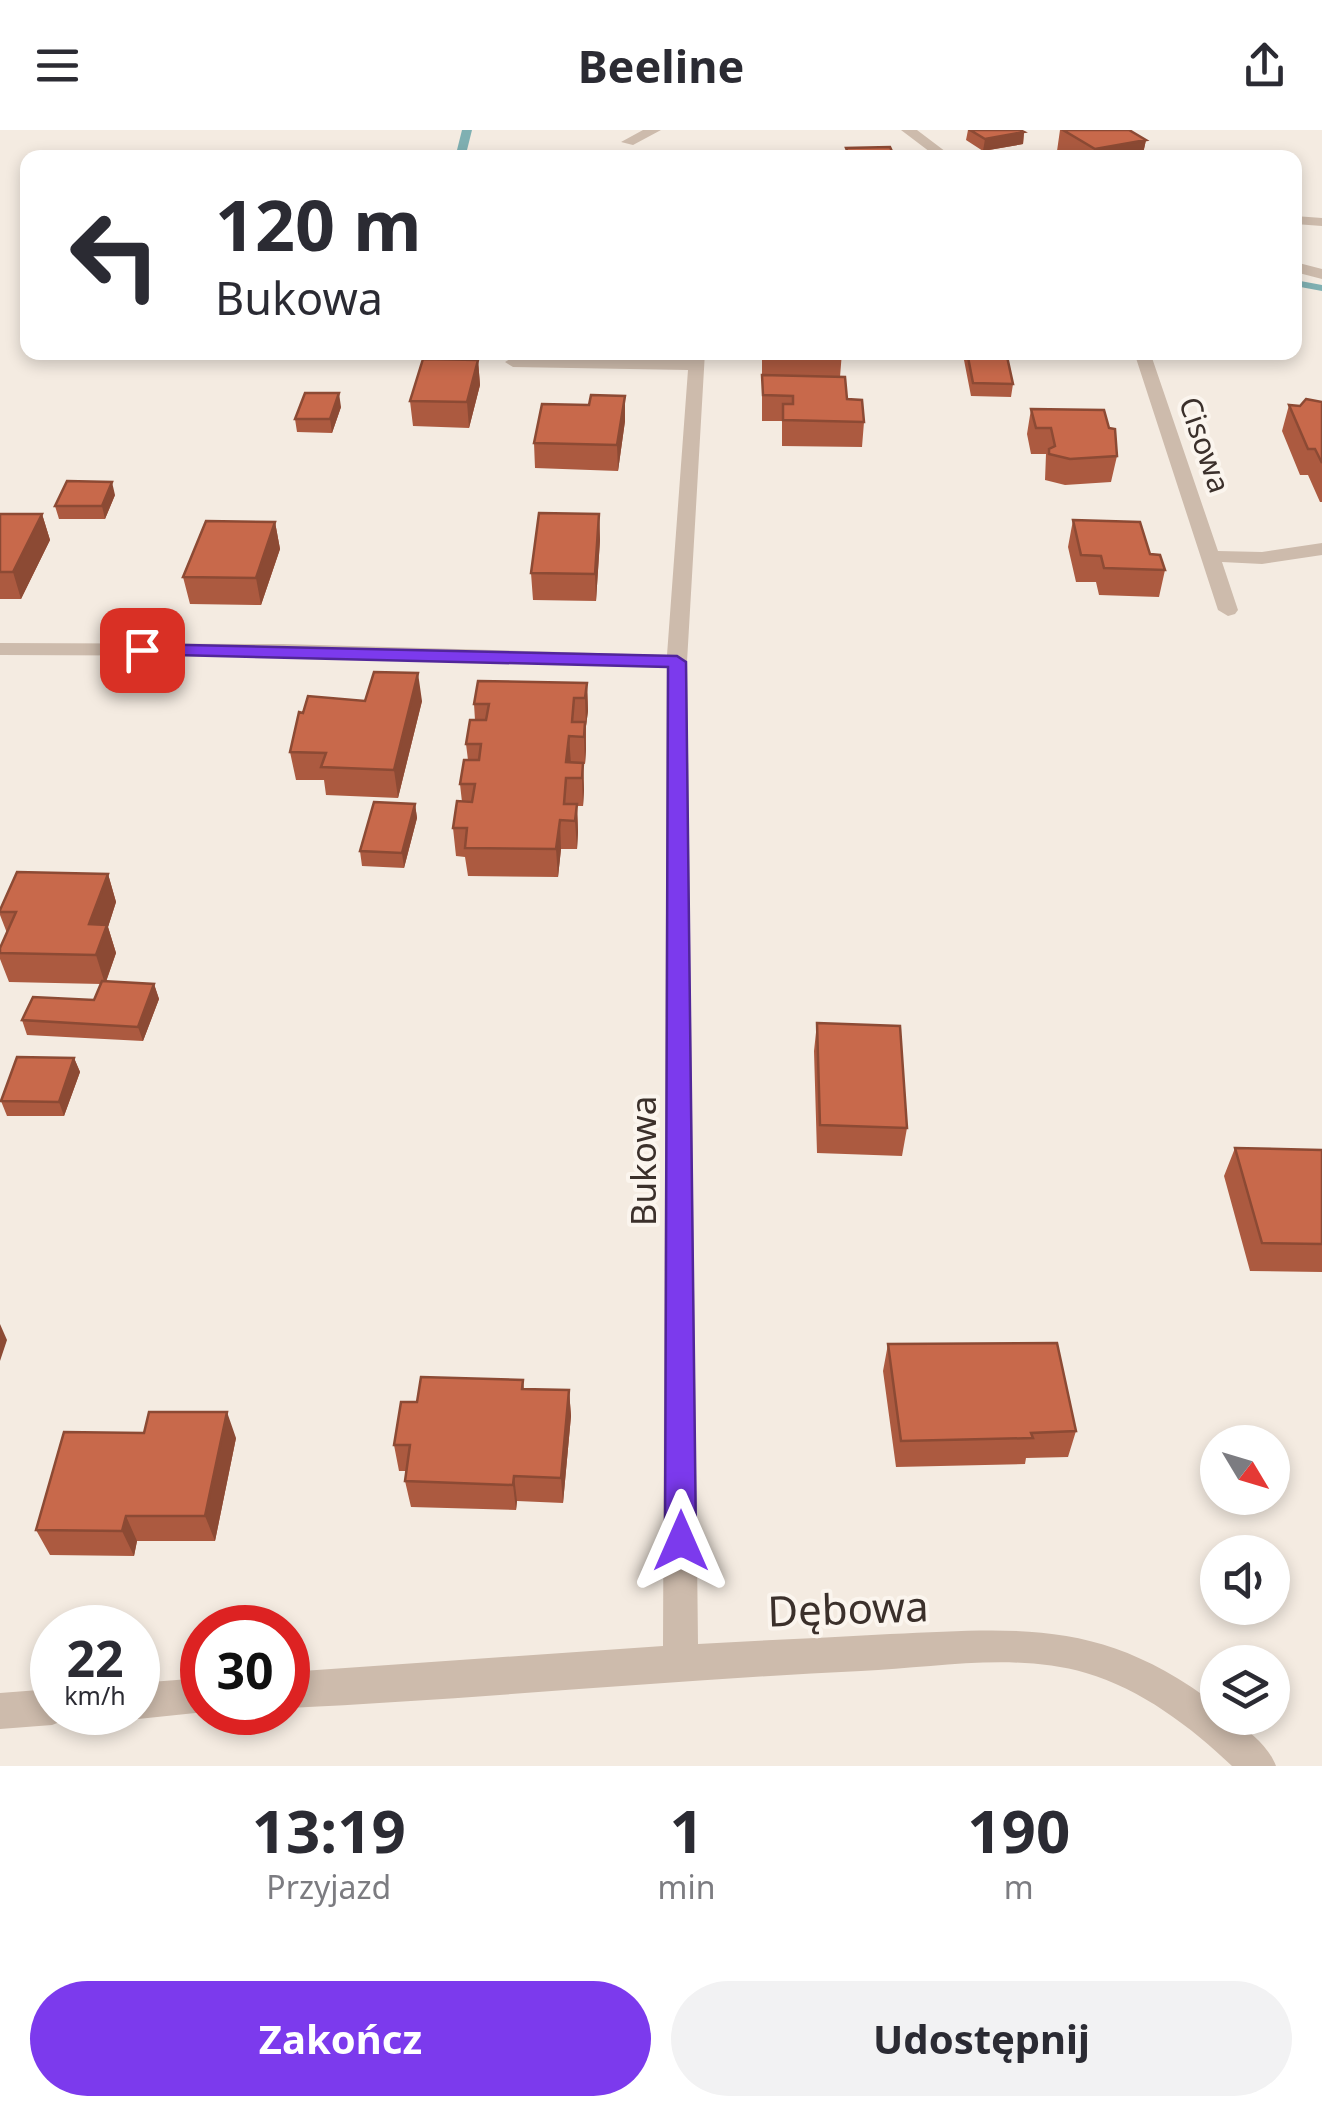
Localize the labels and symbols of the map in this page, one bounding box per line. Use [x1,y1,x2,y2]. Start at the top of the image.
street label: Cisowa [1170,391,1241,498]
pin [100,608,185,693]
street label: Bukowa [619,1096,666,1226]
north arrow [1200,1425,1290,1515]
position arrow [629,1489,733,1593]
street label: Dębowa [766,1576,930,1639]
speed limit sign: 30 [180,1605,310,1735]

